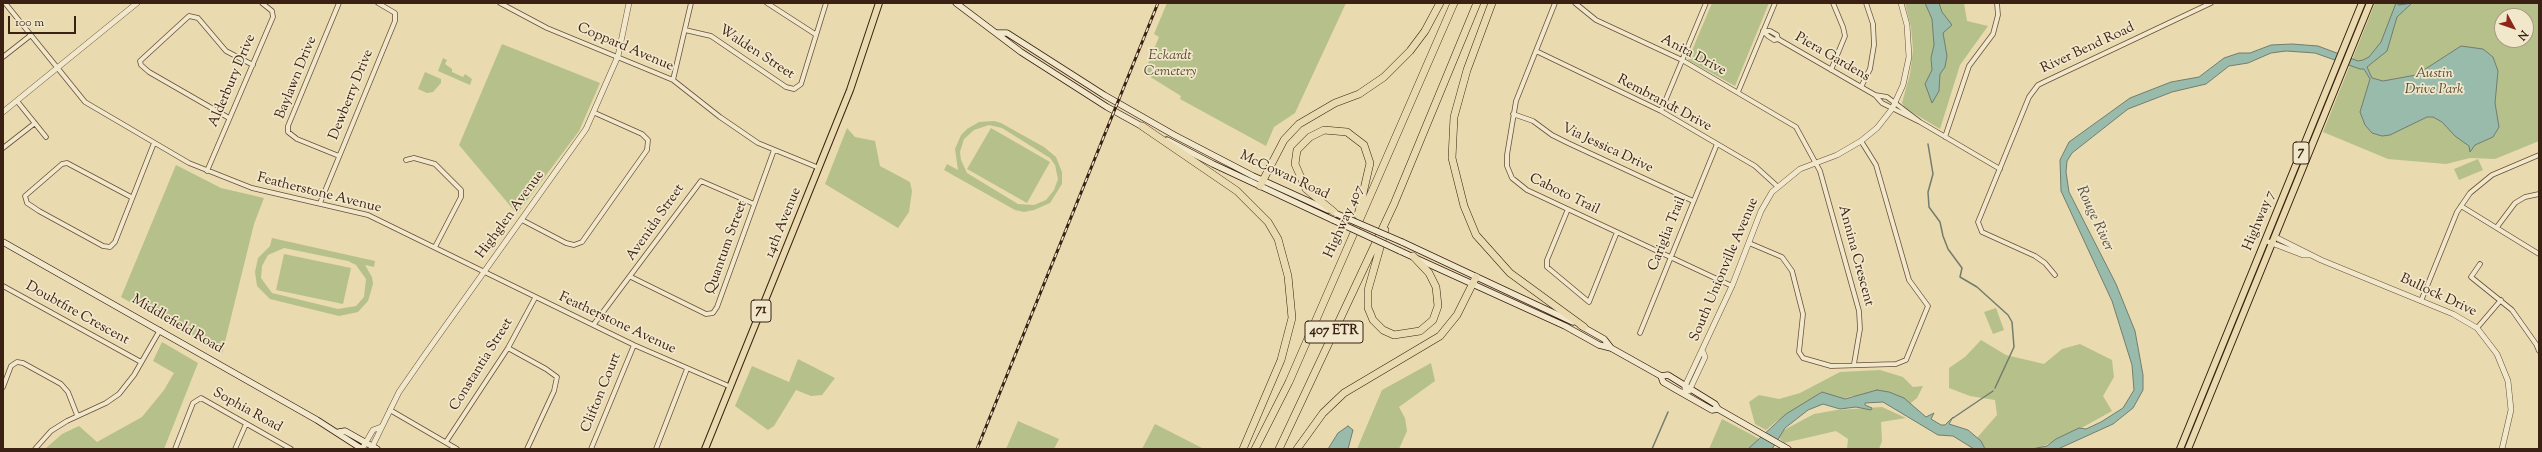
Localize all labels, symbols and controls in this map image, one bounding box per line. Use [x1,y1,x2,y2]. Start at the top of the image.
scale bar [10,8,78,34]
north arrow [2494,8,2534,48]
text: 100 m [15,14,44,32]
street label: Coppard Avenue [574,20,676,76]
street label: River Bend Road [2038,20,2138,78]
street label: Walden Street [715,22,797,84]
text: N [2513,27,2531,44]
street label: Piera Gardens [1791,30,1873,86]
street label: Alderbury Drive [206,32,260,130]
street label: Anita Drive [1658,32,1728,80]
street label: Baylawn Drive [273,34,321,122]
street label: Dewberry Drive [326,47,378,143]
park label: Eckardt Cemetery [1144,49,1196,82]
park label: Austin Drive Park [2405,67,2463,100]
street label: Rembrandt Drive [1614,72,1714,136]
street label: Via Jessica Drive [1559,121,1655,177]
road number: 7 [2293,142,2309,164]
street label: McCowan Road [1237,148,1331,204]
street label: Highglen Avenue [473,168,549,262]
street label: Featherstone Avenue [255,170,383,218]
street label: Caboto Trail [1526,171,1602,219]
street label: Avenida Street [623,181,689,265]
street label: Highway 407 [1321,183,1369,261]
water label: Rouge River [2071,183,2117,255]
street label: 14th Avenue [762,185,806,261]
street label: Highway 7 [2240,188,2280,254]
street label: Cariglia Trail [1645,194,1691,274]
street label: South Unionville Avenue [1687,196,1763,344]
street label: Quantum Street [702,199,752,297]
street label: Annina Crescent [1833,204,1877,308]
street label: Bullock Drive [2397,271,2479,321]
street label: Doubtfire Crescent [22,279,132,349]
street label: Featherstone Avenue [556,289,678,359]
street label: Middlefield Road [128,292,226,358]
road number: 71 [751,300,771,322]
street label: Constantia Street [447,316,517,414]
road number: 407 ETR [1305,321,1363,343]
street label: Clifton Court [578,351,626,435]
street label: Sophia Road [209,385,285,437]

